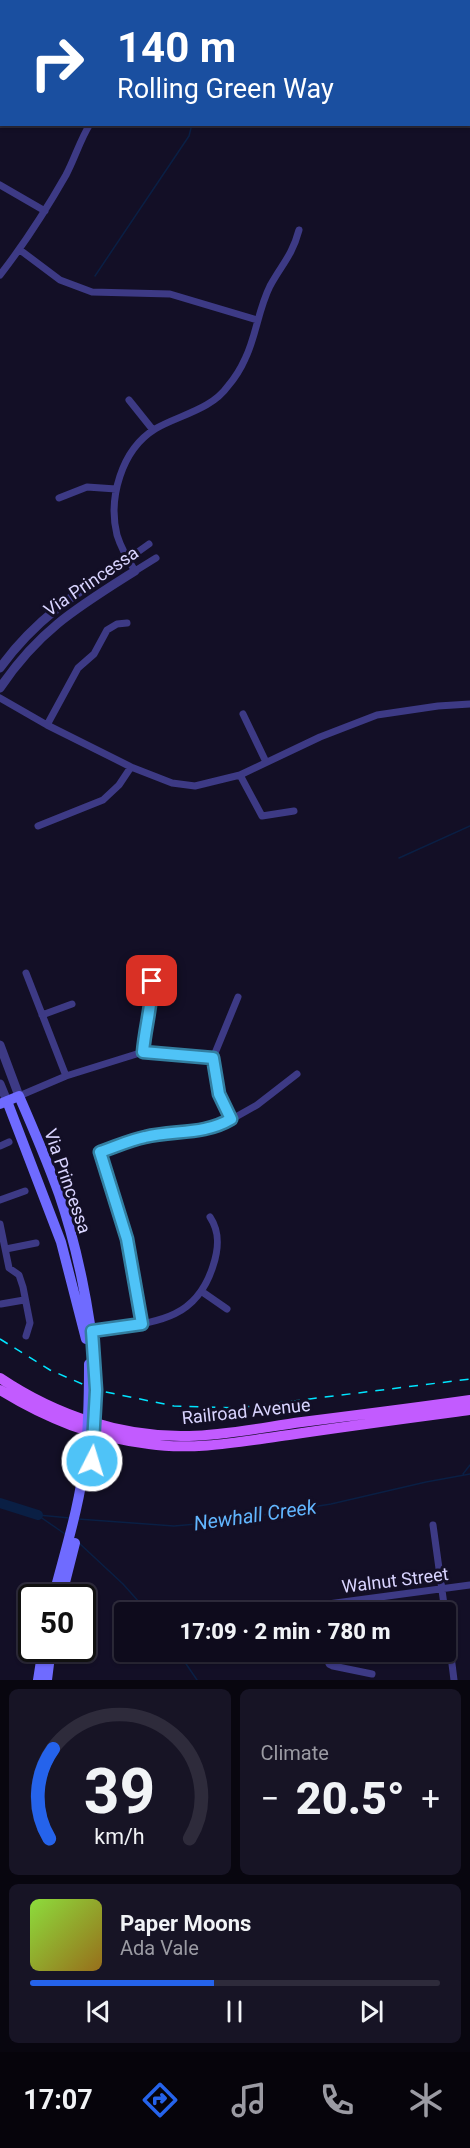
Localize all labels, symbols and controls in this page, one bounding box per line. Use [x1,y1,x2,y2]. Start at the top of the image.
text: 140 m [117,23,236,72]
icon: right [18,24,96,102]
text: Rolling Green Way [117,73,334,105]
street label: Via Princessa [40,542,142,620]
pin [126,955,177,1006]
icon: arrive [135,964,168,997]
street label: Via Princessa [40,1126,96,1236]
street label: Railroad Avenue [181,1394,311,1428]
position arrow [60,1429,124,1493]
water label: Newhall Creek [192,1494,319,1535]
street label: Walnut Street [340,1563,450,1597]
speed limit sign: 50 [18,1584,96,1662]
text: 17:09 · 2 min · 780 m [180,1619,390,1644]
text: Climate [261,1741,329,1765]
text: 39 [84,1755,156,1828]
text: 20.5° [296,1772,405,1825]
text: − [261,1779,279,1818]
text: + [421,1779,440,1818]
text: km/h [95,1824,145,1849]
text: Paper Moons [120,1911,251,1936]
text: Ada Vale [120,1936,199,1960]
icon: previous [82,1995,115,2028]
icon: pause [218,1995,251,2028]
icon: next [355,1995,388,2028]
icon: directions [139,2079,181,2121]
icon: music [228,2079,270,2121]
icon: phone [316,2079,358,2121]
icon: climate [405,2079,447,2121]
text: 17:07 [23,2084,93,2116]

